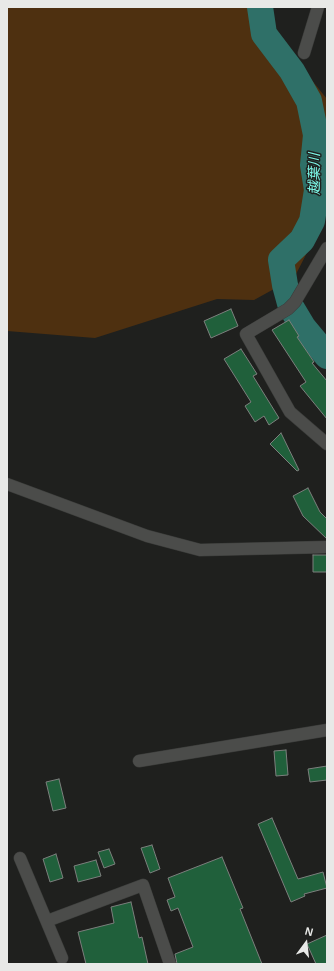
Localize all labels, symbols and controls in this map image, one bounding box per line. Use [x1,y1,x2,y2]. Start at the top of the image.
water label: 越葉川 [307,153,323,195]
north arrow [286,923,326,963]
text: N [304,925,314,938]

